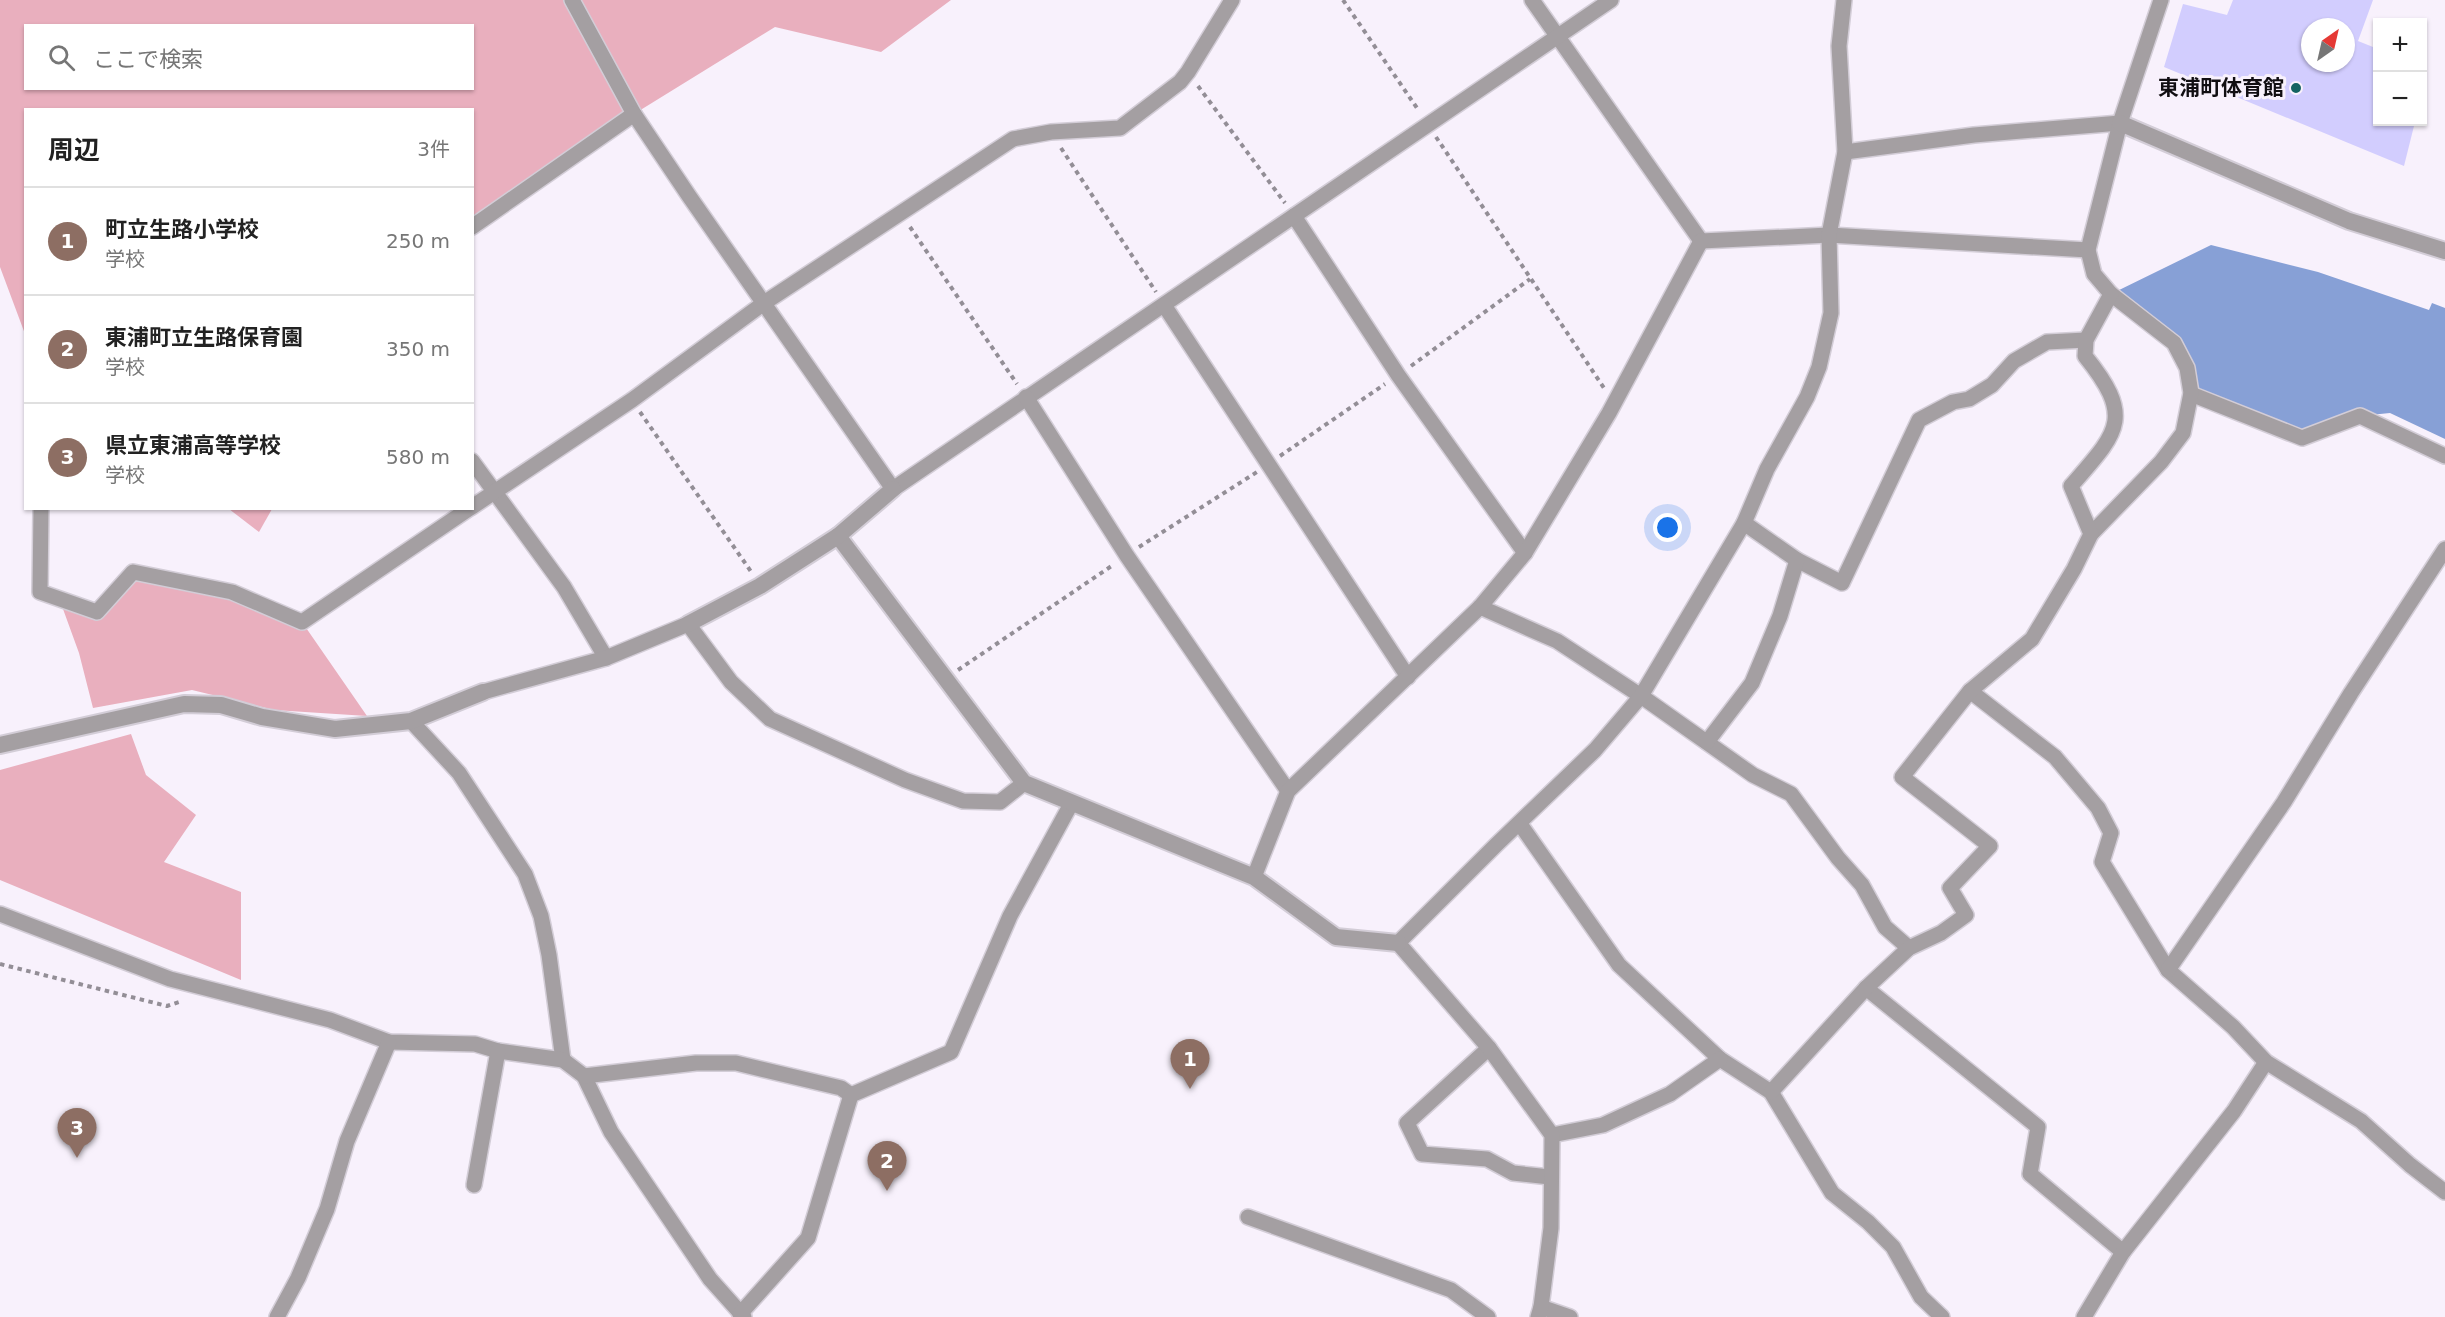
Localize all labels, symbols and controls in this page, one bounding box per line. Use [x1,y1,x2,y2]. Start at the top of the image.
north arrow [2301,18,2355,72]
map controls [2373,18,2427,126]
button: + [2373,18,2427,72]
search box [24,24,474,90]
icon: search [45,41,78,74]
text: ここで検索 [93,47,203,72]
button: − [2373,72,2427,126]
place label: 東浦町体育館 [2158,76,2284,100]
marker: 東浦町体育館 [2289,81,2303,95]
text: 周辺 [48,135,100,165]
text: 3件 [417,137,450,161]
text: 町立生路小学校 [105,217,259,242]
text: 1 [61,229,74,253]
text: 250 m [386,229,450,253]
text: 学校 [105,247,145,271]
text: 東浦町立生路保育園 [105,325,303,350]
text: 2 [61,337,74,361]
text: 350 m [386,337,450,361]
text: 学校 [105,355,145,379]
text: 県立東浦高等学校 [105,433,281,458]
text: 3 [61,445,74,469]
text: 580 m [386,445,450,469]
text: 学校 [105,463,145,487]
your location [1653,513,1682,542]
pin: 1 [1170,1040,1210,1089]
pin: 3 [58,1108,97,1158]
pin: 2 [868,1142,906,1191]

